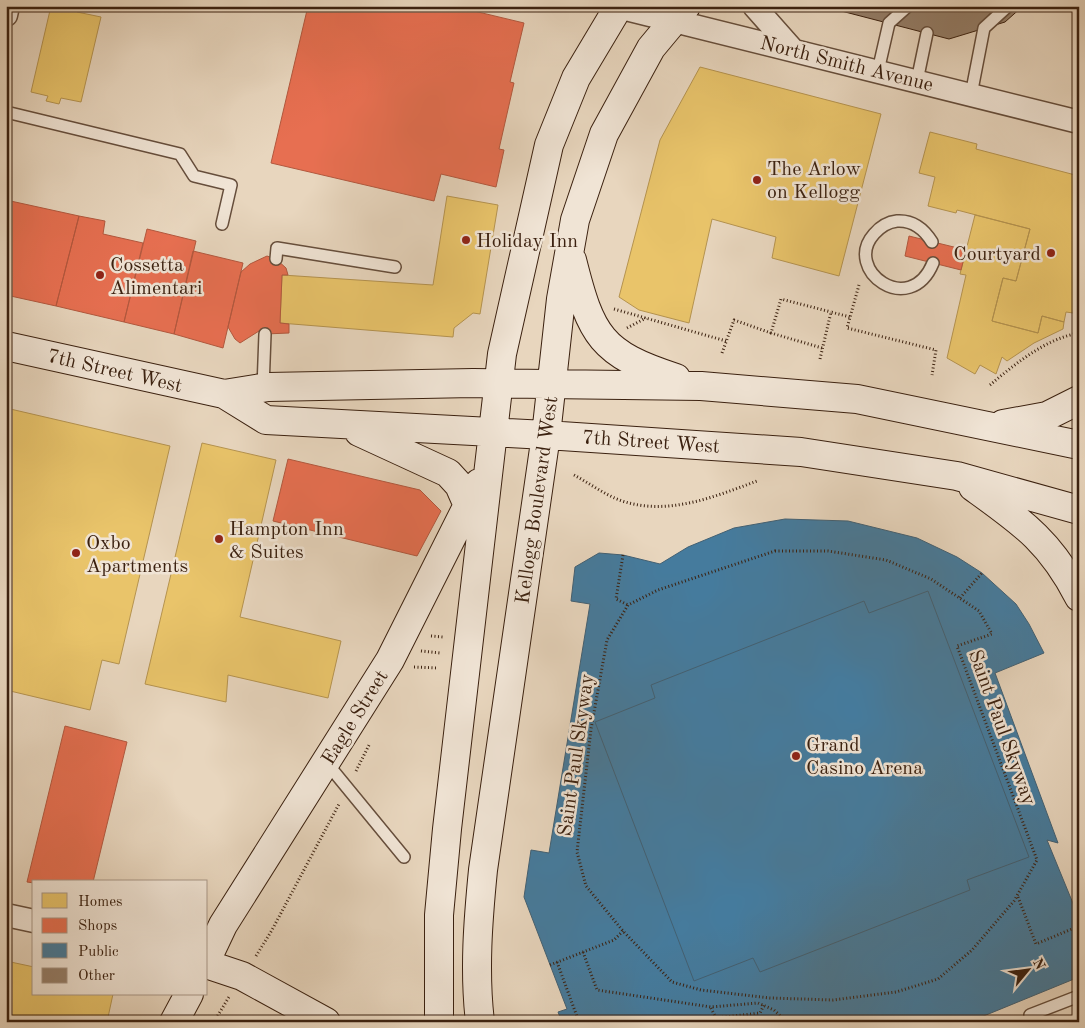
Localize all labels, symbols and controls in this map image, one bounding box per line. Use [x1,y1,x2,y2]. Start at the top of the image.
street label: North Smith Avenue [758,34,935,96]
place label: The Arlow on Kellogg [767,160,861,203]
marker: The Arlow on Kellogg [751,174,763,186]
place label: Holiday Inn [476,232,578,252]
marker: Holiday Inn [460,234,472,246]
place label: Courtyard [953,245,1041,265]
marker: Courtyard [1045,247,1057,259]
place label: Cossetta Alimentari [110,256,202,299]
marker: Cossetta Alimentari [94,269,106,281]
street label: 7th Street West [45,347,184,397]
street label: Kellogg Boulevard West [513,395,562,605]
street label: 7th Street West [581,428,720,458]
place label: Hampton Inn & Suites [229,520,344,563]
marker: Hampton Inn & Suites [213,533,225,545]
place label: Oxbo Apartments [86,534,188,577]
marker: Oxbo Apartments [70,547,82,559]
street label: Saint Paul Skyway [964,647,1039,808]
street label: Eagle Street [319,667,393,769]
street label: Saint Paul Skyway [556,672,598,838]
place label: Grand Casino Arena [806,736,923,779]
marker: Grand Casino Arena [790,750,802,762]
legend [32,880,208,996]
text: Homes [78,895,123,910]
text: Shops [78,919,117,934]
text: Public [78,945,119,960]
north arrow [1002,946,1052,996]
text: N [1030,956,1047,973]
text: Other [78,969,115,984]

